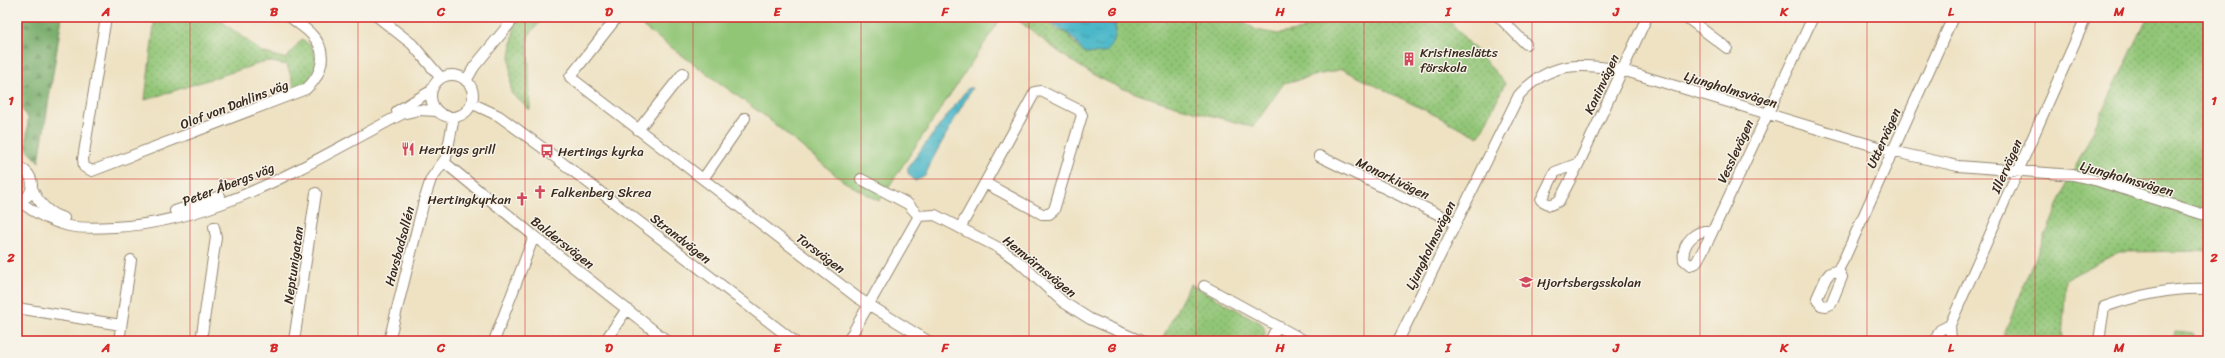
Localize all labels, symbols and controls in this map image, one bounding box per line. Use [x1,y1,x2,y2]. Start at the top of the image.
text: A [101,0,110,23]
text: B [270,0,279,23]
text: C [436,0,446,23]
text: D [605,0,613,23]
text: E [773,0,782,23]
text: F [940,0,949,23]
text: G [1107,0,1117,23]
text: H [1274,0,1285,23]
text: I [1444,0,1452,23]
text: J [1612,0,1620,23]
text: K [1779,0,1789,23]
text: L [1948,0,1955,23]
text: M [2113,0,2125,23]
place label: Kristineslätts förskola [1420,41,1499,79]
street label: Kaninvägen [1577,50,1625,118]
building icon: Kristineslätts förskola [1401,51,1417,67]
street label: Ljungholmsvägen [1681,64,1780,115]
street label: Olof von Dahlins väg [177,73,292,136]
text: 1 [8,89,14,112]
text: 1 [2211,89,2217,112]
street label: Uttervägen [1860,104,1907,172]
street label: Vesslevägen [1711,115,1760,187]
street label: Illervägen [1984,135,2029,198]
place label: Hertings grill [419,138,496,161]
place label: Hertings kyrka [558,140,644,163]
restaurant icon: Hertings grill [400,141,416,157]
bus stop icon: Hertings kyrka [539,143,555,159]
street label: Monarkivägen [1352,151,1434,206]
street label: Ljungholmsvägen [2077,154,2177,203]
street label: Peter Åbergs väg [179,156,278,213]
place label: Falkenberg Skrea [551,181,652,204]
church icon: Falkenberg Skrea [532,184,548,200]
place label: Hertingkyrkan [428,188,511,211]
church icon: Hertingkyrkan [514,191,530,207]
street label: Ljungholmsvägen [1399,197,1462,294]
street label: Havsbadsallén [378,204,421,289]
street label: Strandvägen [645,207,716,270]
street label: Baldersvägen [526,210,600,275]
street label: Neptunigatan [277,225,310,305]
street label: Torsvägen [791,227,850,280]
street label: Hemvärnsvägen [998,229,1082,304]
text: 2 [6,246,15,269]
text: 2 [2209,246,2218,269]
place label: Hjortsbergsskolan [1537,271,1641,294]
school or university icon: Hjortsbergsskolan [1518,274,1534,290]
text: A [101,336,110,358]
text: B [270,336,279,358]
text: C [436,336,446,358]
text: D [605,336,613,358]
text: E [773,336,782,358]
text: F [940,336,949,358]
text: G [1107,336,1117,358]
text: H [1274,336,1285,358]
text: I [1444,336,1452,358]
text: J [1612,336,1620,358]
text: K [1779,336,1789,358]
text: L [1948,336,1955,358]
text: M [2113,336,2125,358]

